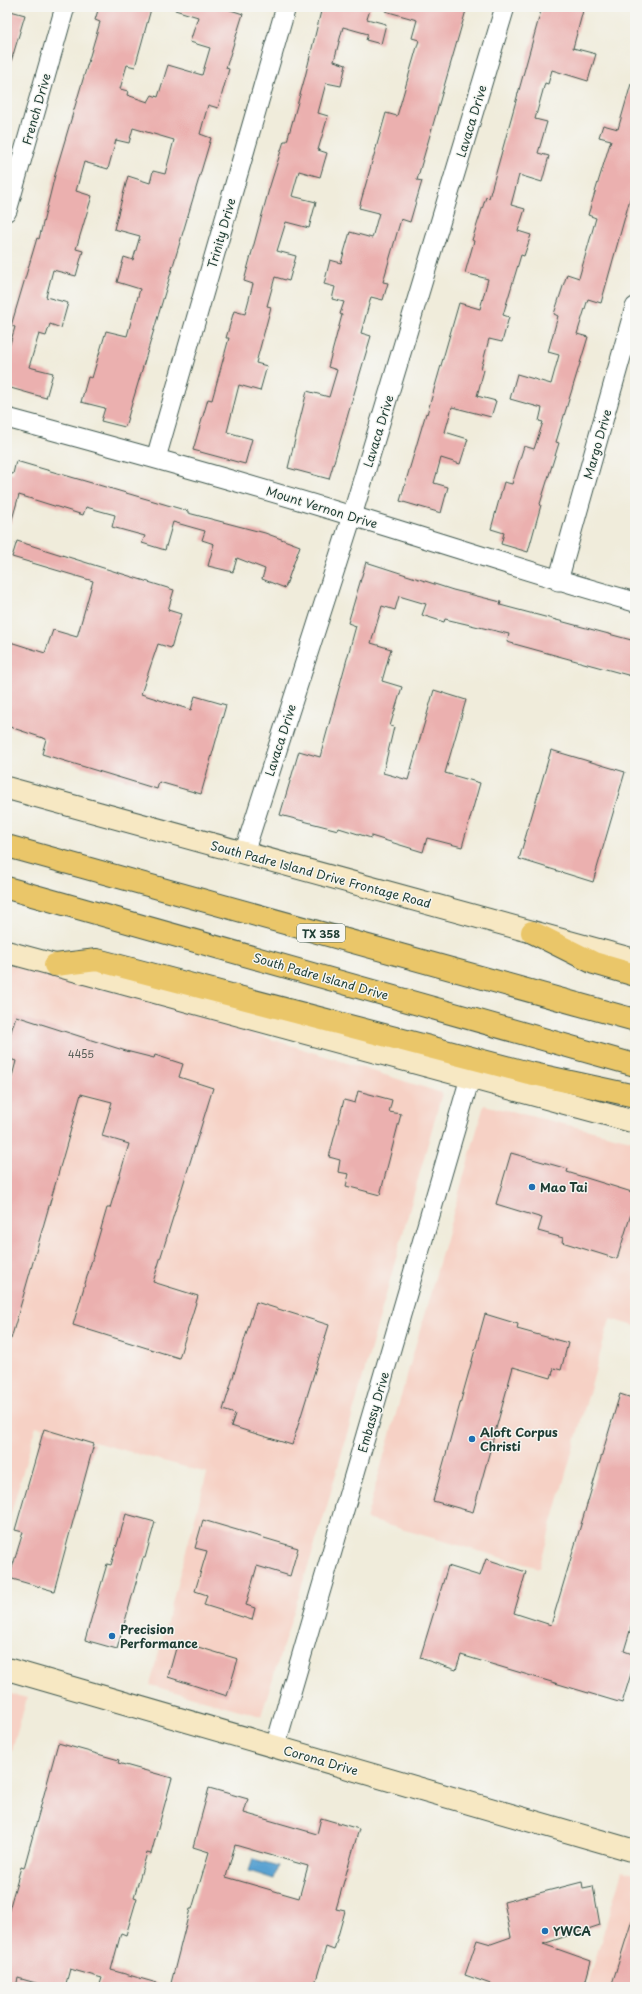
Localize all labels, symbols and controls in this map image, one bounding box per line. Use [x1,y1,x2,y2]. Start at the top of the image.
street label: French Drive [17,71,55,147]
street label: Lavaca Drive [451,83,491,159]
street label: Trinity Drive [202,196,240,270]
street label: Lavaca Drive [358,393,398,469]
street label: Margo Drive [578,407,616,481]
street label: Mount Vernon Drive [264,481,380,533]
street label: Lavaca Drive [260,702,300,778]
street label: South Padre Island Drive Frontage Road [209,836,433,912]
road number: TX 358 [297,924,345,942]
street label: South Padre Island Drive [251,948,391,1004]
house number: 4455 [68,1046,94,1061]
place label: Mao Tai [540,1178,588,1196]
marker: Mao Tai [527,1182,537,1192]
street label: Embassy Drive [353,1369,393,1455]
place label: Aloft Corpus Christi [480,1423,558,1455]
marker: Aloft Corpus Christi [467,1434,477,1444]
place label: Precision Performance [120,1620,198,1652]
marker: Precision Performance [107,1631,117,1641]
street label: Corona Drive [281,1741,361,1779]
place label: YWCA [553,1922,592,1940]
marker: YWCA [540,1926,550,1936]

